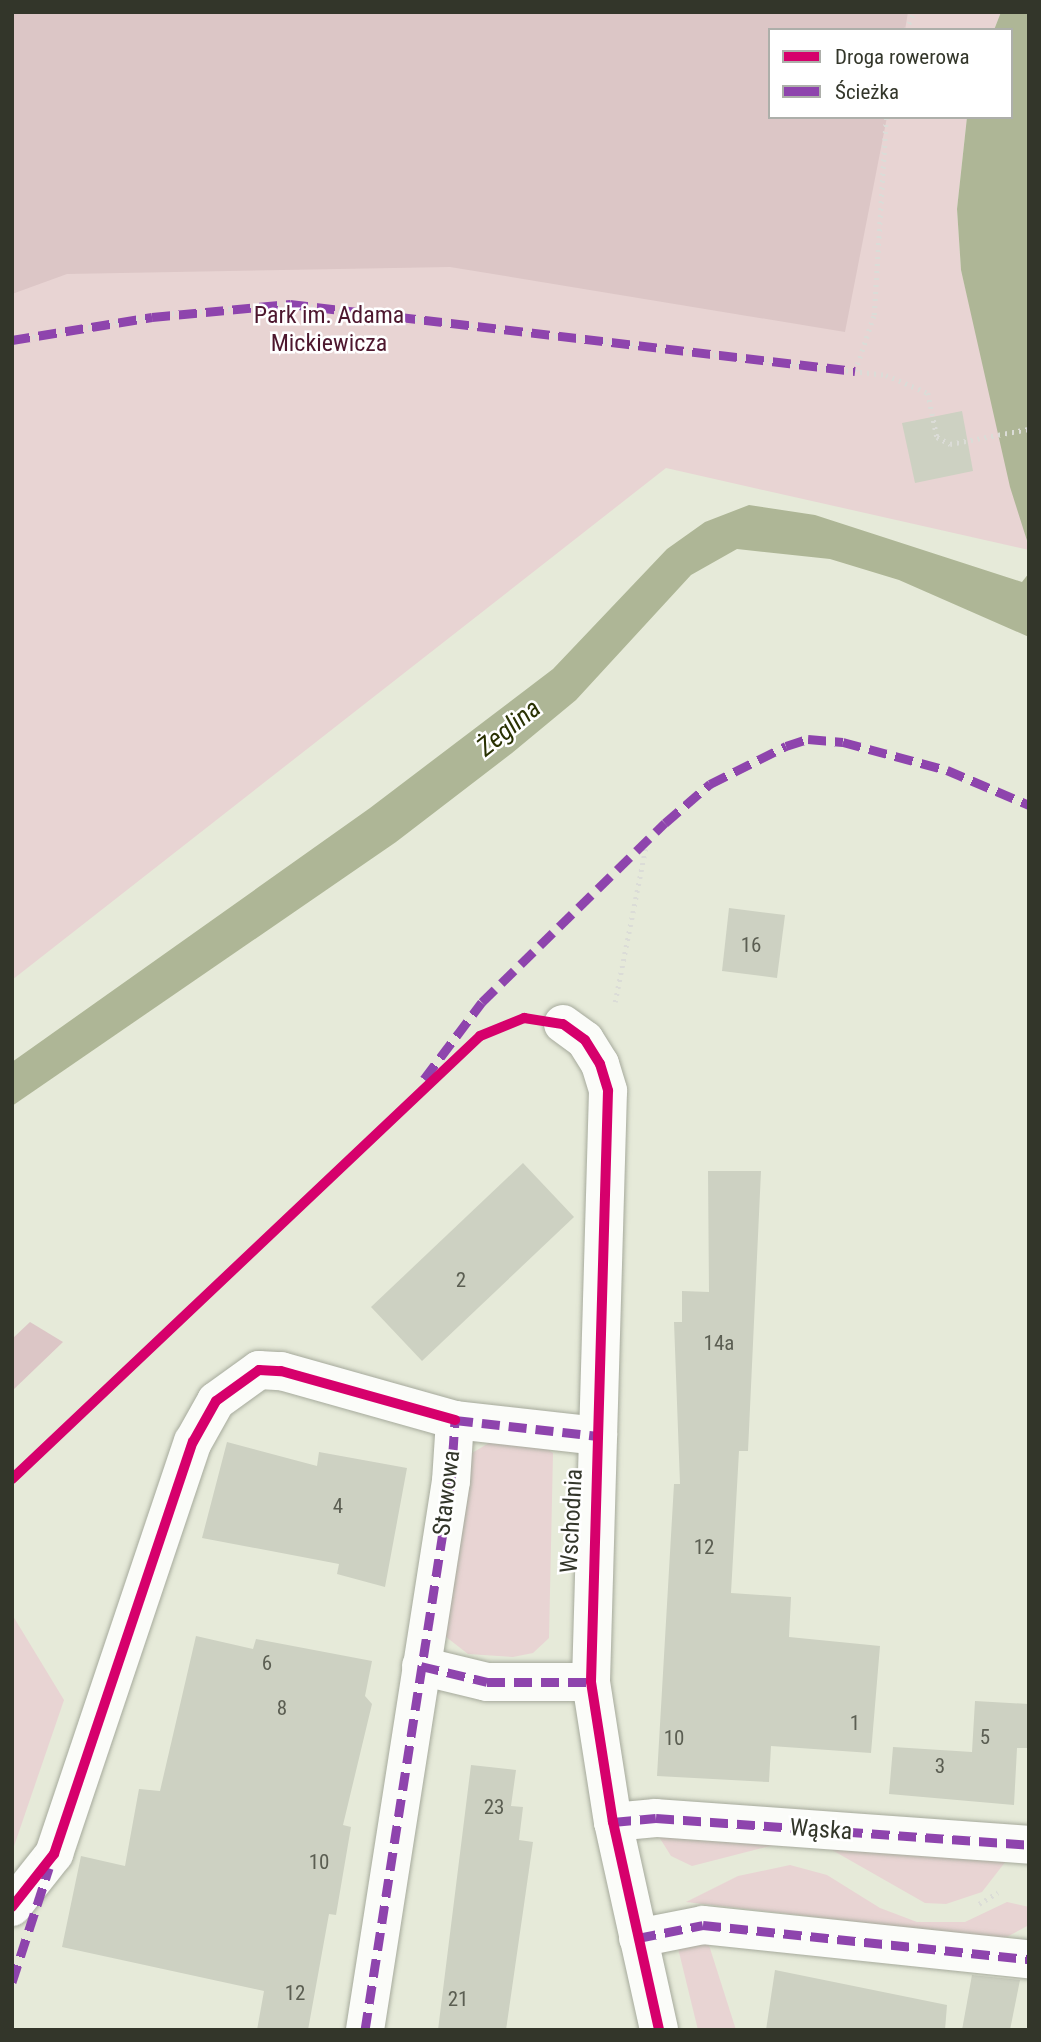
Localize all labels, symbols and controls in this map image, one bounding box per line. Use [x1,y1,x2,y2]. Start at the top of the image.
legend [768,28,1013,119]
text: Droga rowerowa [835,45,970,69]
text: Ścieżka [835,80,899,104]
park label: Park im. Adama Mickiewicza [254,302,404,358]
water label: Żeglina [471,693,547,763]
house number: 16 [741,932,761,958]
house number: 2 [456,1267,466,1293]
house number: 14a [704,1330,734,1356]
street label: Stawowa [427,1449,467,1537]
street label: Wschodnia [555,1468,589,1574]
house number: 4 [333,1493,343,1519]
house number: 12 [694,1534,714,1560]
house number: 6 [262,1650,272,1676]
house number: 8 [277,1695,287,1721]
house number: 1 [850,1710,860,1736]
house number: 5 [980,1724,990,1750]
house number: 10 [664,1725,684,1751]
house number: 3 [935,1753,945,1779]
house number: 23 [484,1794,504,1820]
street label: Wąska [789,1813,853,1847]
house number: 10 [309,1849,329,1875]
house number: 12 [285,1980,305,2006]
house number: 21 [448,1986,468,2012]

